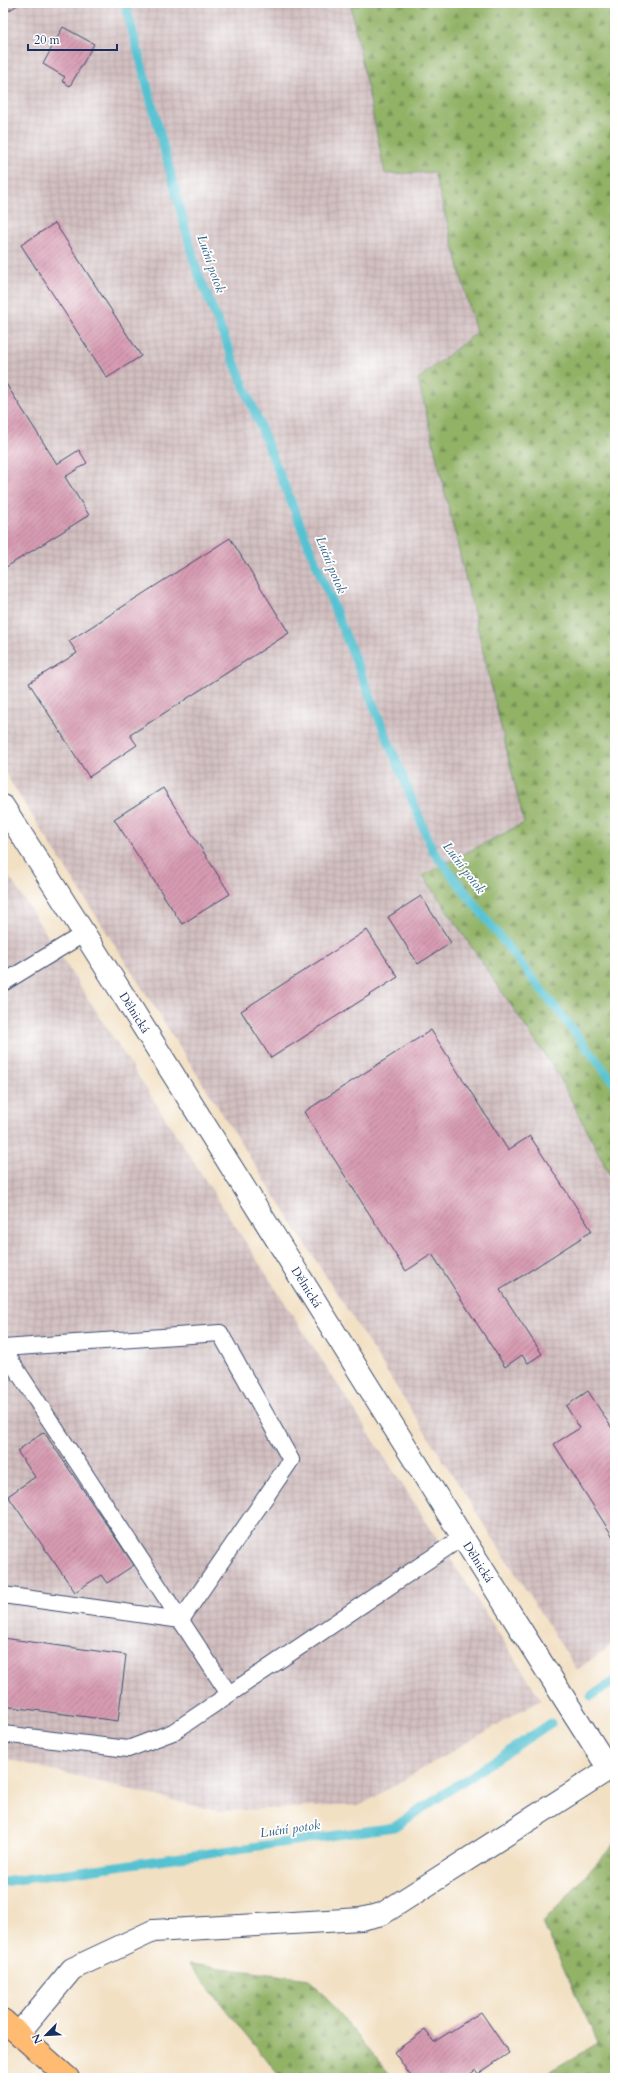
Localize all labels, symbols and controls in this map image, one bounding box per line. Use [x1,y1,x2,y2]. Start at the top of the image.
scale bar [28,26,117,52]
text: 20 m [34,32,61,48]
water label: Luční potok [193,232,230,296]
water label: Luční potok [311,534,351,597]
water label: Luční potok [439,838,490,898]
street label: Dělnická [116,989,154,1037]
street label: Dělnická [288,1264,326,1312]
street label: Dělnická [459,1539,498,1586]
water label: Luční potok [259,1816,322,1842]
north arrow [26,2015,66,2055]
text: N [28,2031,46,2046]

